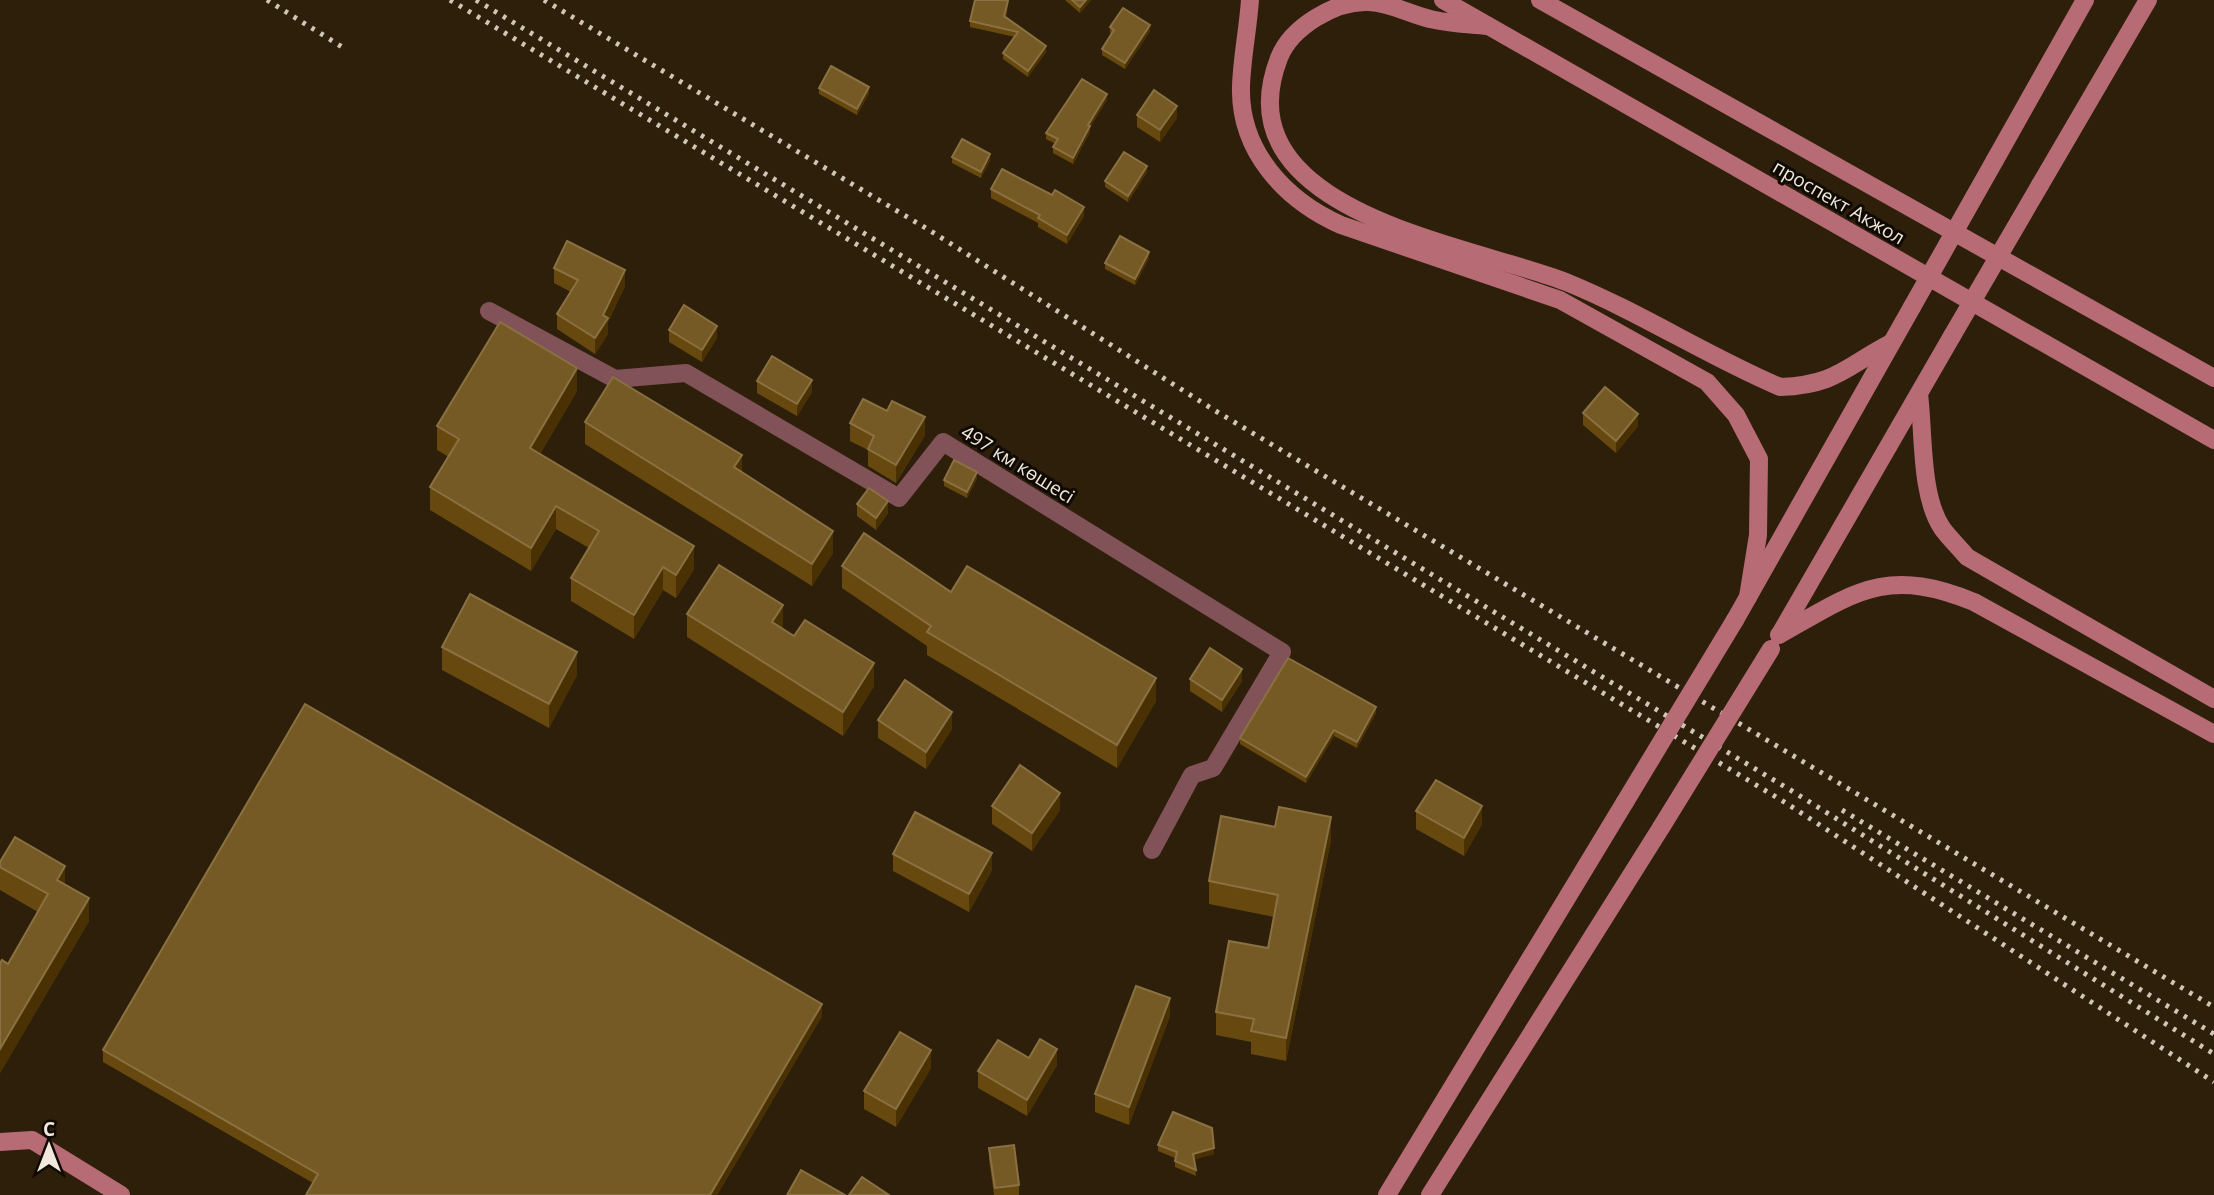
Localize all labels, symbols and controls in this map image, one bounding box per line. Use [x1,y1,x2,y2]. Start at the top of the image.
street label: проспект Акжол [1768,154,1910,250]
street label: 497 км көшесі [956,419,1080,509]
north arrow [14,1111,84,1181]
text: С [43,1116,55,1142]

